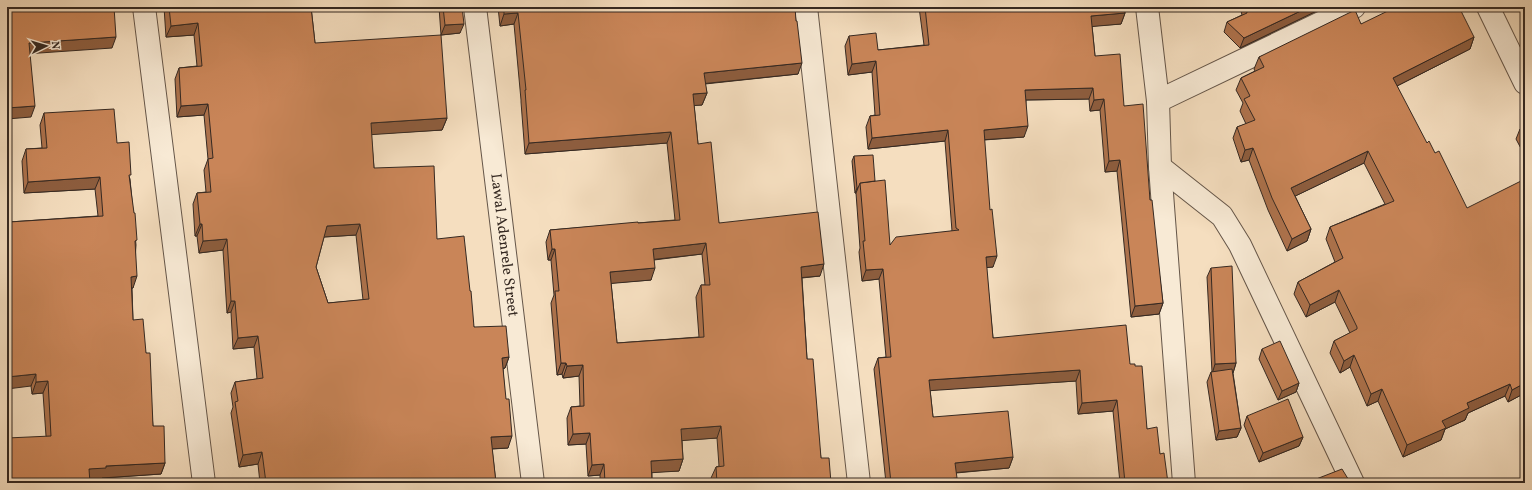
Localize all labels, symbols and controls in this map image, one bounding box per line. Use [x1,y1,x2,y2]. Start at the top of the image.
north arrow [26,26,66,66]
text: N [47,41,62,50]
street label: Lawal Adenrele Street [485,172,523,318]

